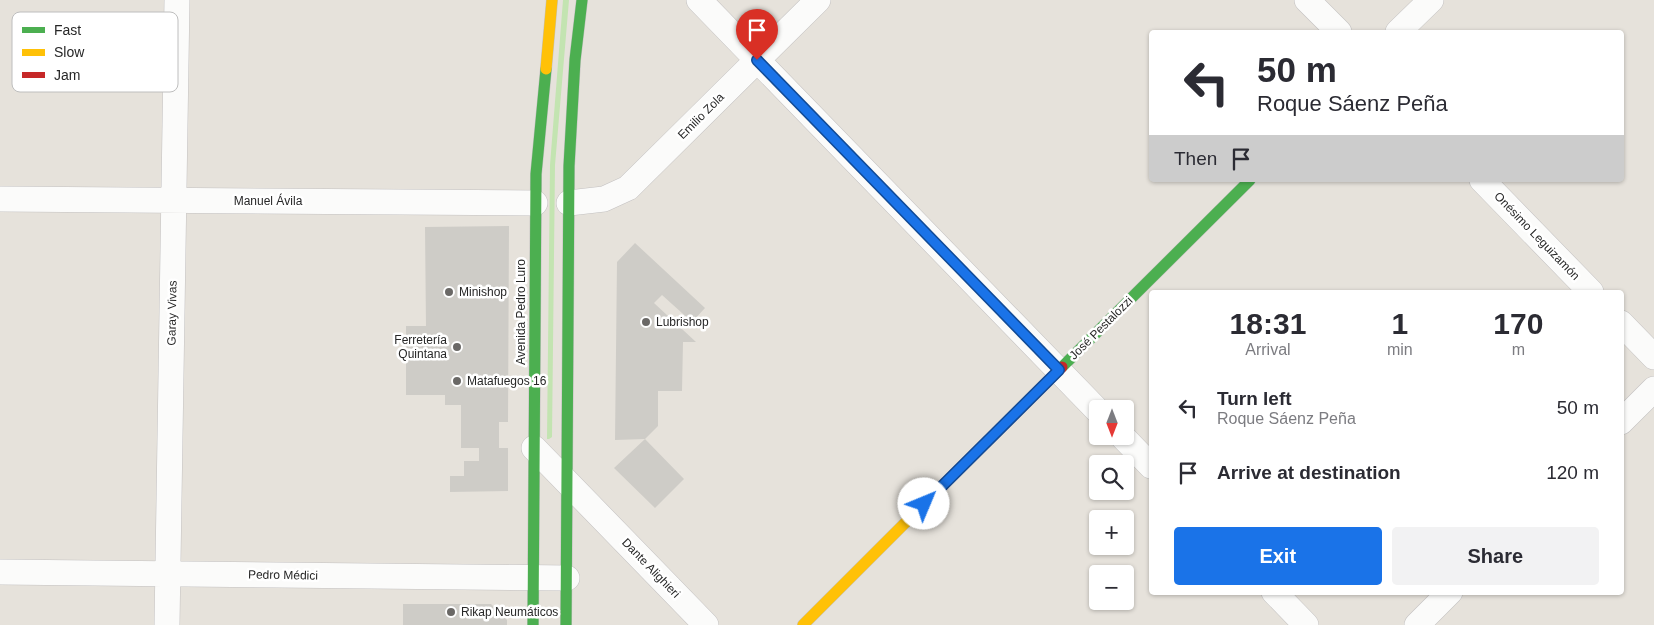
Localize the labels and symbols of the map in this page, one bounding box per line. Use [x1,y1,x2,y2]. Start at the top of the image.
pin [736,9,778,60]
legend [12,12,178,92]
text: Fast [54,22,81,38]
text: Slow [54,44,85,60]
text: Jam [54,67,80,83]
street label: Emilio Zola [675,90,727,142]
street label: Onésimo Leguizamón [1491,189,1583,283]
street label: Manuel Ávila [234,193,303,208]
street label: Avenida Pedro Luro [514,259,528,365]
street label: Garay Vivas [164,280,180,346]
place label: Minishop [459,285,507,299]
marker: Minishop [443,286,455,298]
street label: José Pestalozzi [1067,294,1135,362]
place label: Lubrishop [656,315,709,329]
marker: Lubrishop [640,316,652,328]
place label: Ferretería Quintana [394,333,447,361]
marker: Ferretería Quintana [451,341,463,353]
place label: Matafuegos 16 [467,374,547,388]
marker: Matafuegos 16 [451,375,463,387]
north arrow [1089,400,1134,445]
position arrow [897,477,949,529]
street label: Dante Alighieri [619,535,683,601]
street label: Pedro Médici [248,567,318,583]
place label: Rikap Neumáticos [461,605,558,619]
marker: Rikap Neumáticos [445,606,457,618]

